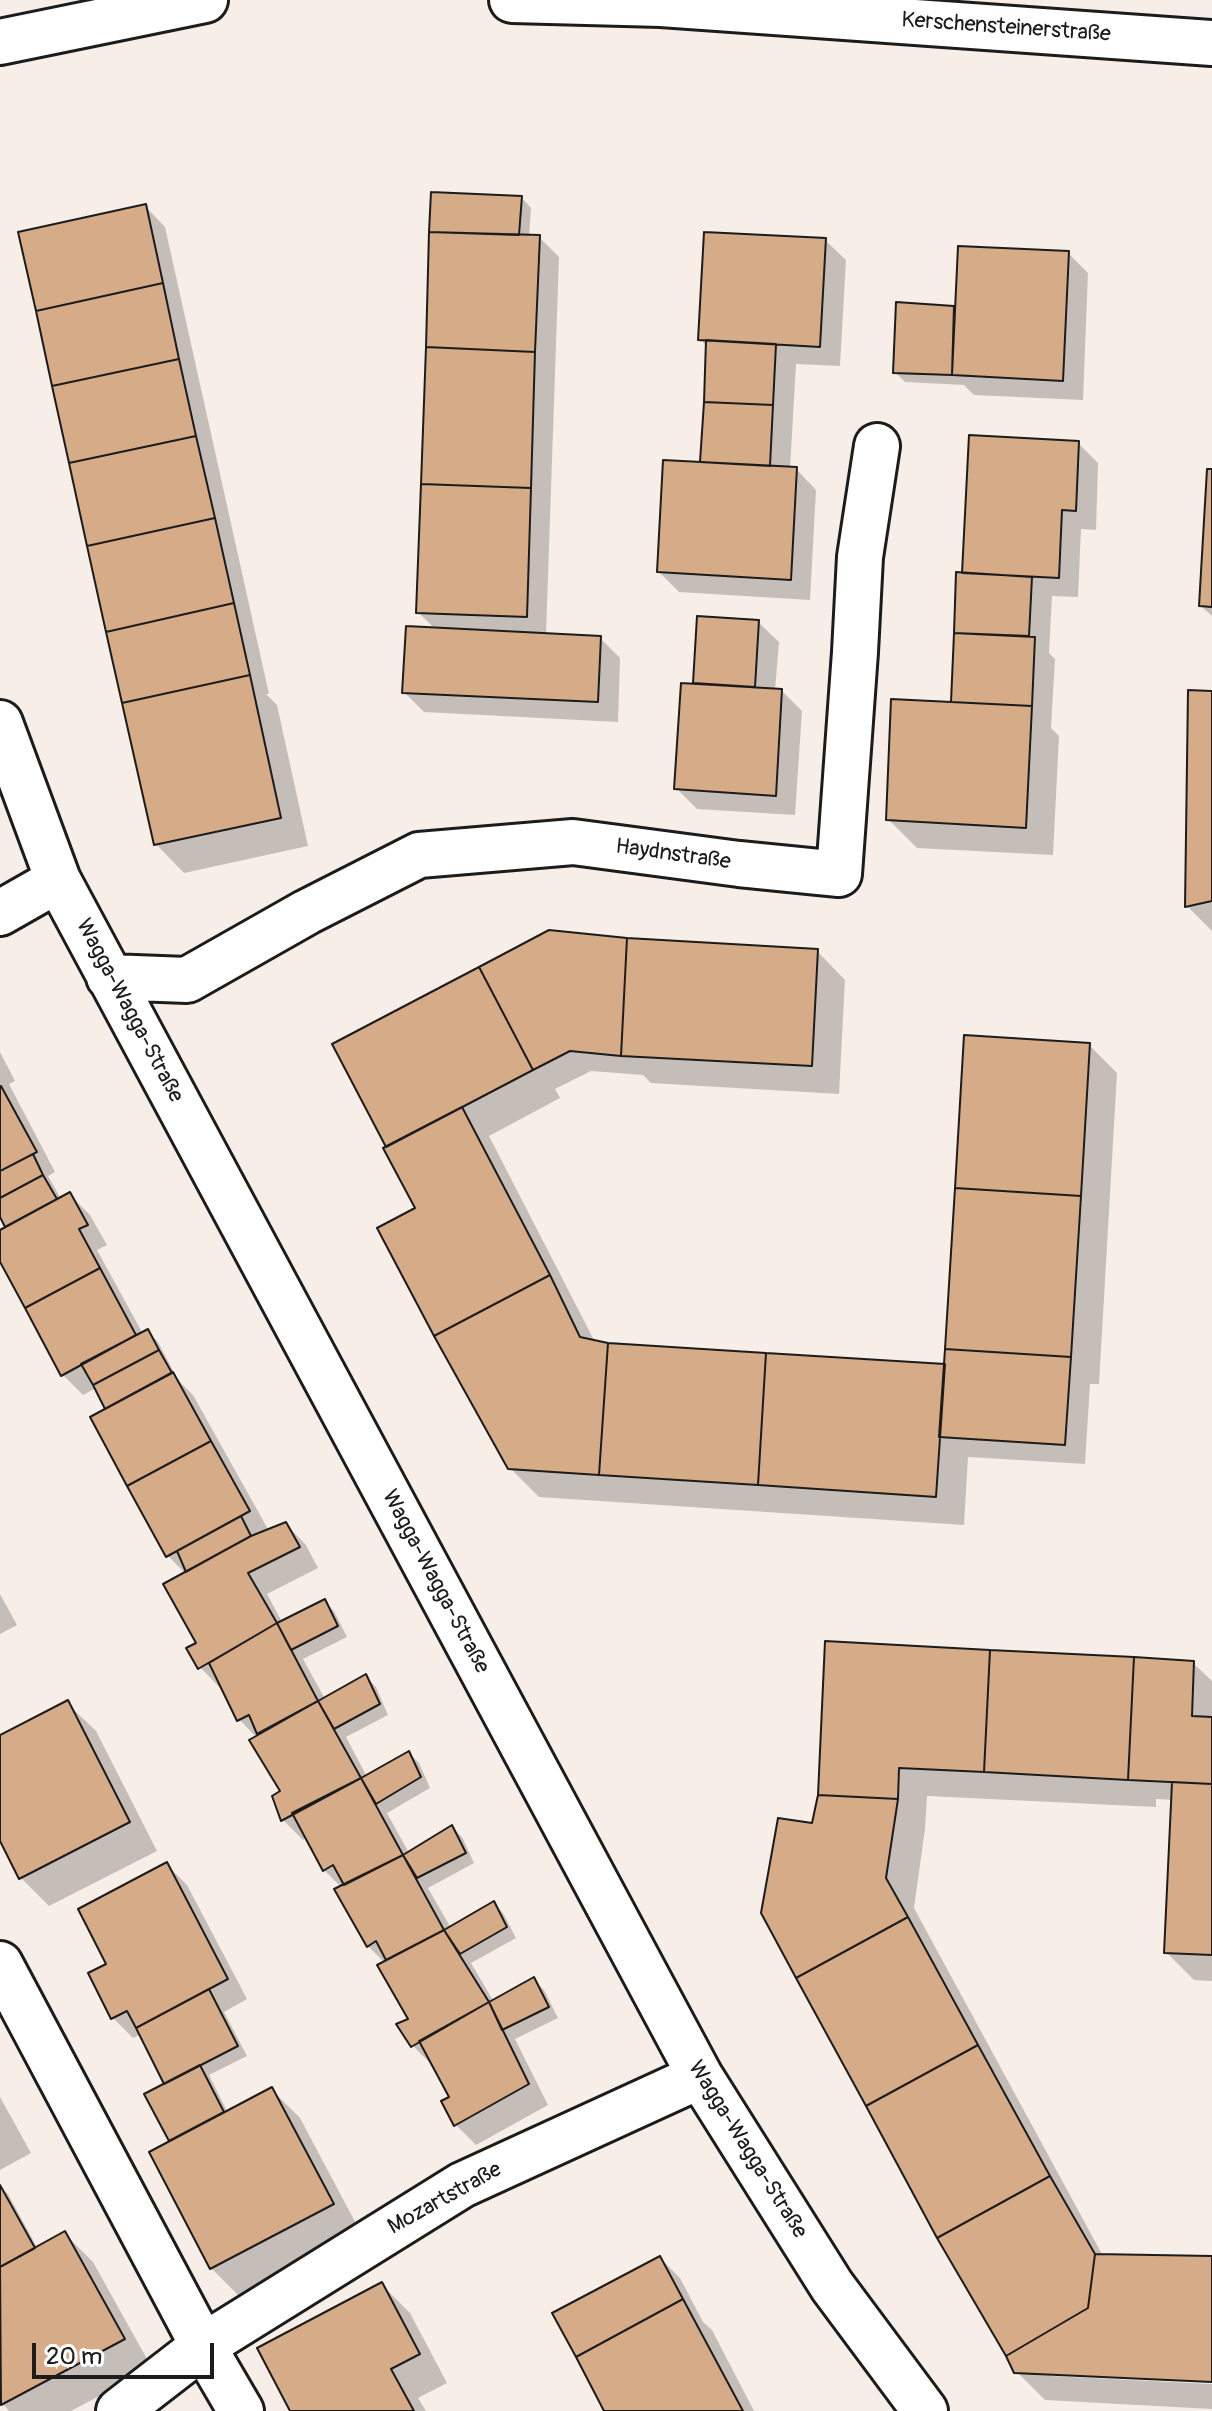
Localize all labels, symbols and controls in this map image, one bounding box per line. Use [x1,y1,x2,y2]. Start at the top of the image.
street label: Kerschensteinerstraße [900,8,1112,48]
street label: Haydnstraße [614,834,732,876]
street label: Wagga-Wagga-Straße [69,915,189,1107]
street label: Wagga-Wagga-Straße [375,1486,495,1678]
street label: Wagga-Wagga-Straße [682,2056,812,2244]
street label: Mozartstraße [384,2157,506,2241]
scale bar [36,2327,218,2377]
text: 20 m [46,2342,102,2371]

